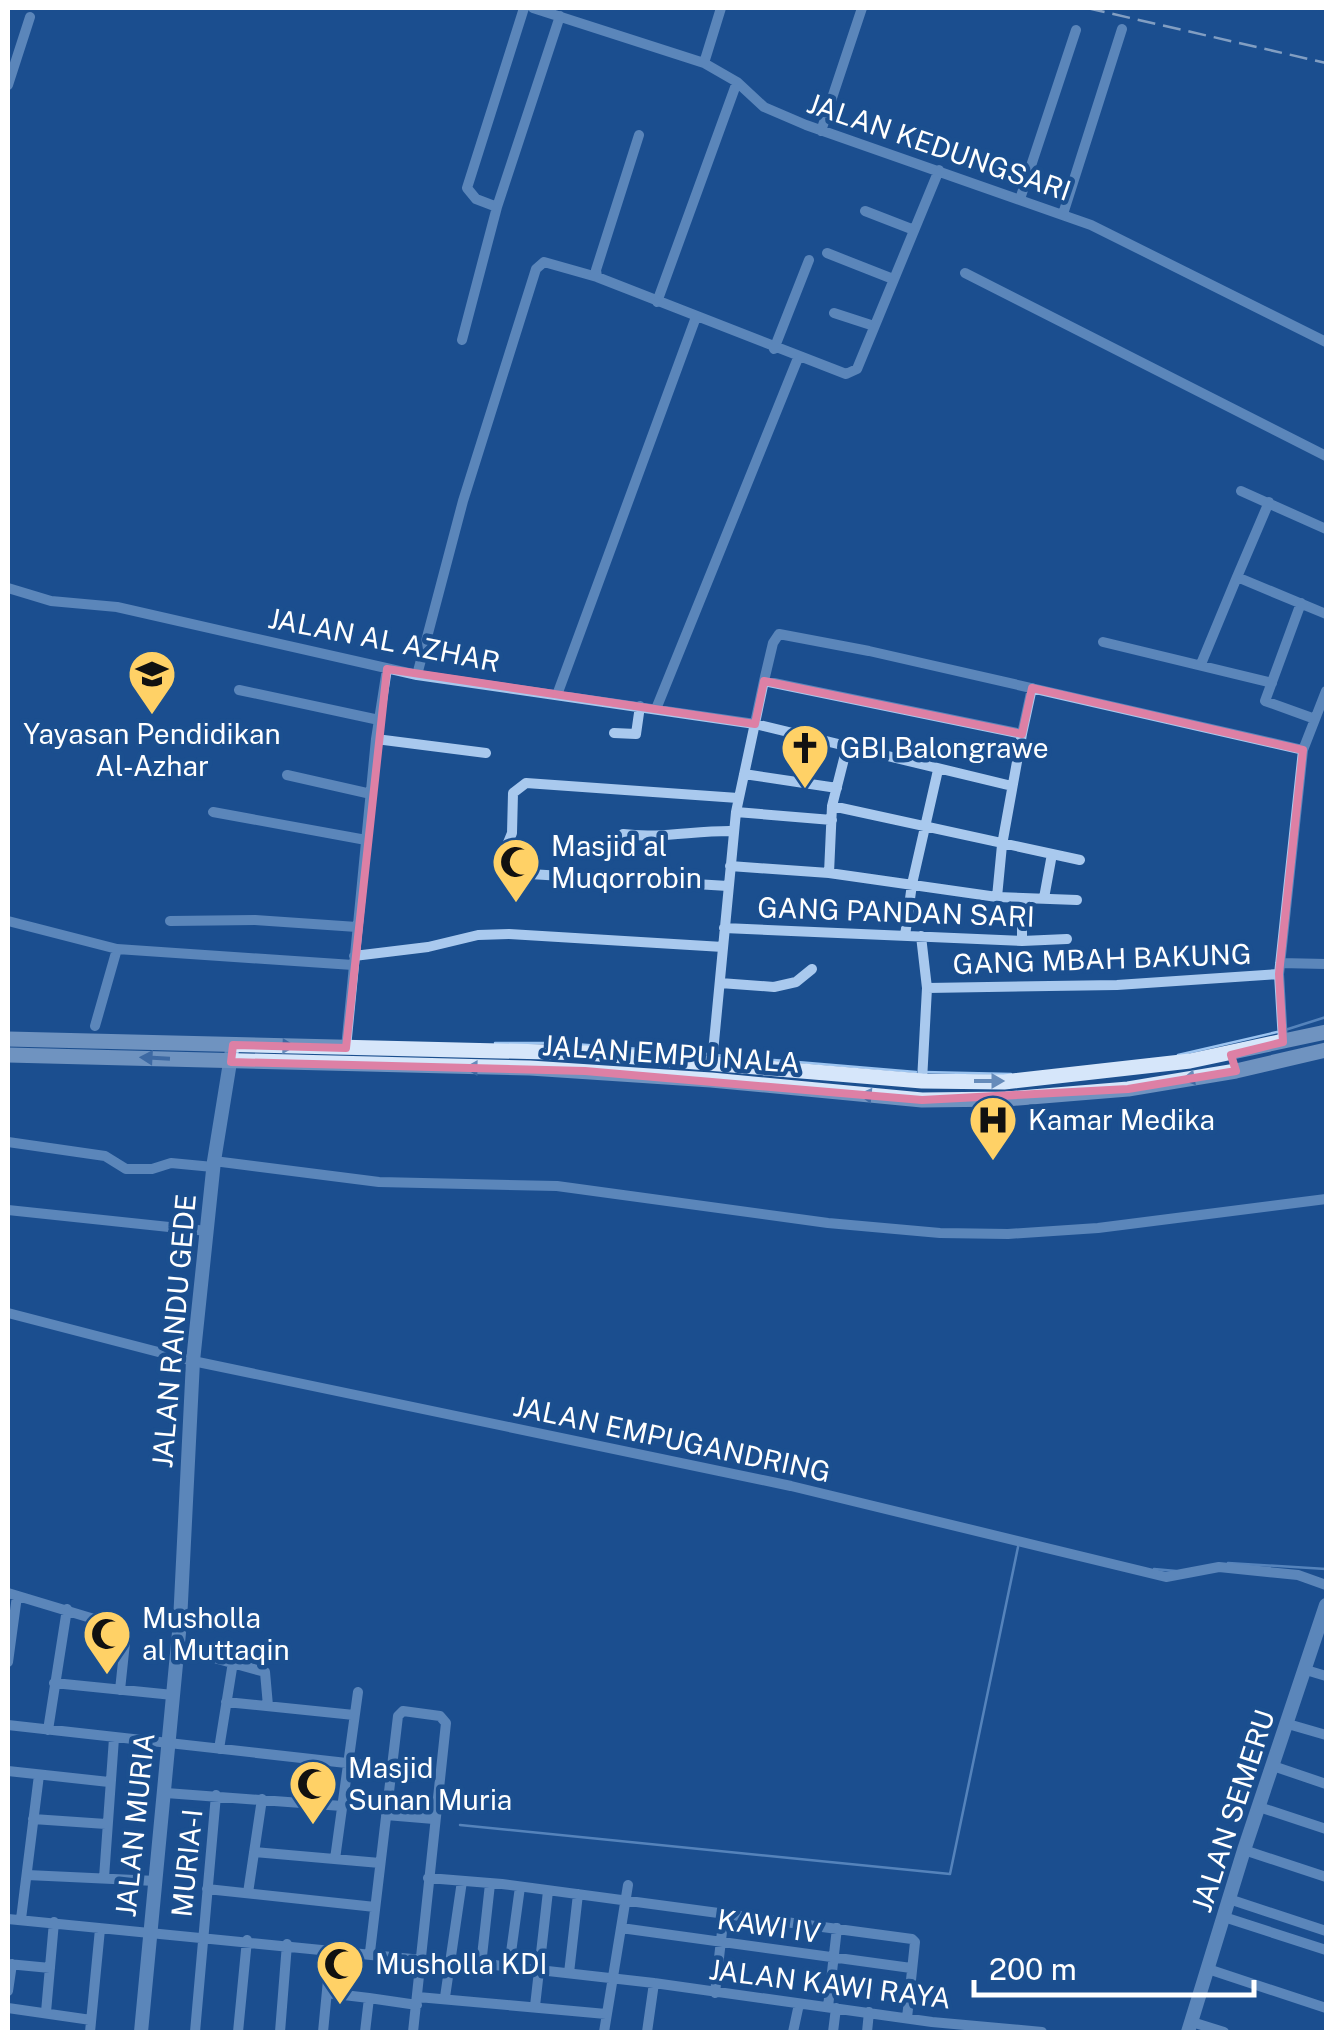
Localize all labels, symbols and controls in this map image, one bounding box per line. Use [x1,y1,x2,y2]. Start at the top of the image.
street label: JALAN KEDUNGSARI [803,86,1075,207]
street label: JALAN AL AZHAR [266,601,503,678]
school or university icon: Yayasan Pendidikan Al-Azhar [126,648,178,716]
place label: Yayasan Pendidikan Al-Azhar [23,717,281,782]
church icon: GBI Balongrawe [779,722,831,790]
place label: GBI Balongrawe [840,731,1049,764]
place label: Masjid al Muqorrobin [551,829,702,894]
mosque icon: Masjid al Muqorrobin [490,836,542,904]
street label: GANG PANDAN SARI [757,890,1035,933]
street label: GANG MBAH BAKUNG [952,937,1252,980]
street label: JALAN EMPU NALA [541,1028,801,1079]
one-way arrow [264,1038,296,1054]
one-way arrow [138,1050,170,1066]
one-way arrow [463,1059,495,1075]
one-way arrow [1181,1070,1212,1085]
one-way arrow [973,1074,1005,1090]
one-way arrow [857,1088,889,1104]
hospital icon: Kamar Medika [967,1094,1019,1162]
place label: Kamar Medika [1028,1103,1215,1136]
street label: JALAN RANDU GEDE [145,1193,202,1469]
street label: JALAN EMPUGANDRING [510,1389,834,1488]
place label: Musholla al Muttaqin [142,1601,290,1666]
mosque icon: Musholla al Muttaqin [81,1608,133,1676]
street label: JALAN SEMERU [1184,1706,1281,1916]
street label: JALAN MURIA [108,1731,161,1919]
place label: Masjid Sunan Muria [348,1751,512,1816]
mosque icon: Masjid Sunan Muria [287,1758,339,1826]
street label: MURIA-I [164,1807,209,1919]
street label: KAWI IV [715,1902,823,1949]
scale bar [974,1935,1254,1997]
mosque icon: Musholla KDI [314,1938,366,2006]
place label: Musholla KDI [375,1947,547,1980]
text: 200 m [989,1951,1077,1987]
street label: JALAN KAWI RAYA [707,1952,953,2015]

